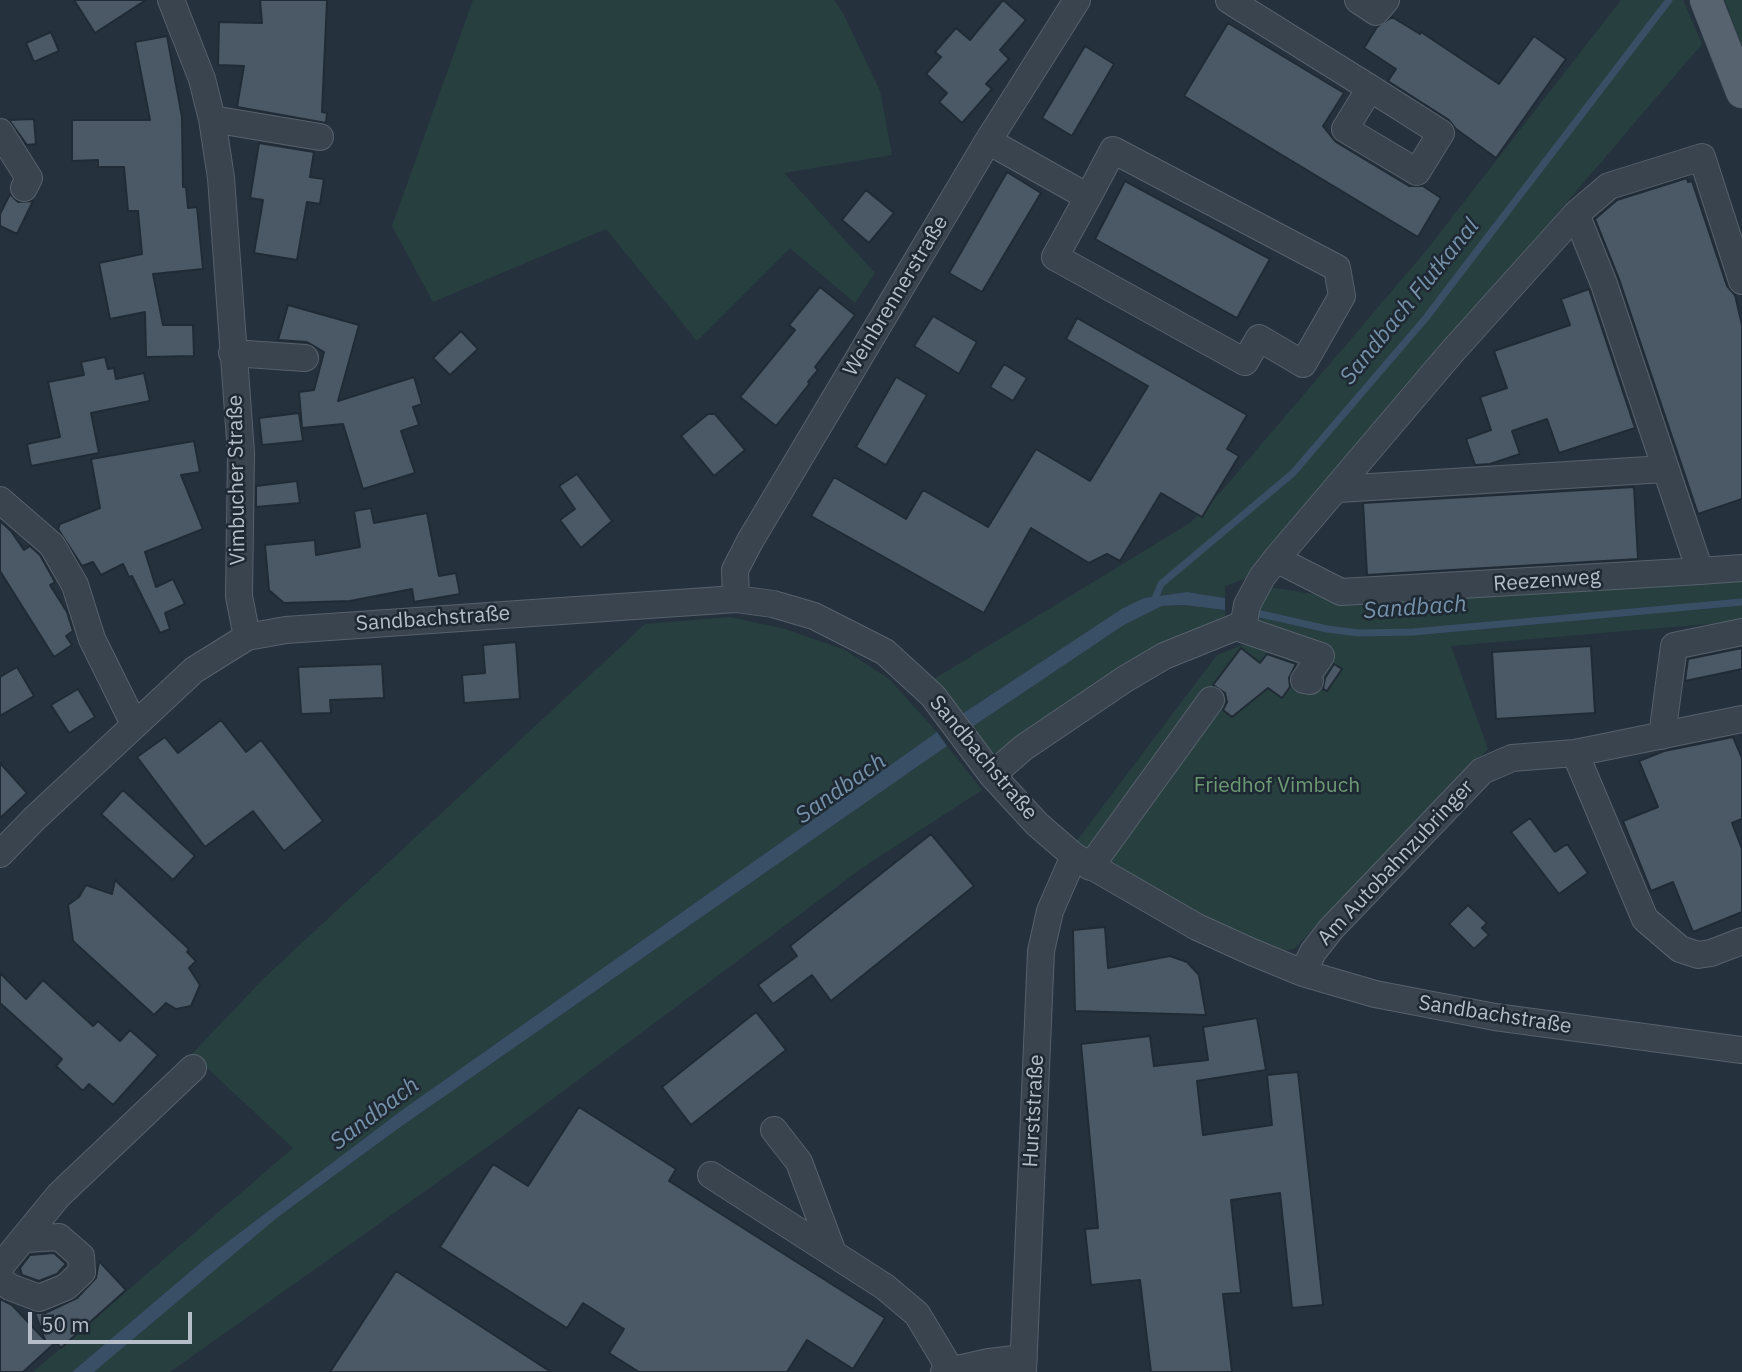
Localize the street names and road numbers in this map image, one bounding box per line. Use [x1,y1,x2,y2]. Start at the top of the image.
street label: Weinbrennerstraße [838,211,954,381]
street label: Vimbucher Straße [223,395,251,565]
street label: Reezenweg [1492,565,1602,597]
street label: Sandbachstraße [355,601,511,637]
street label: Sandbachstraße [924,691,1042,825]
street label: Am Autobahnzubringer [1313,775,1479,951]
street label: Sandbachstraße [1417,990,1573,1040]
street label: Hurststraße [1018,1054,1050,1168]

